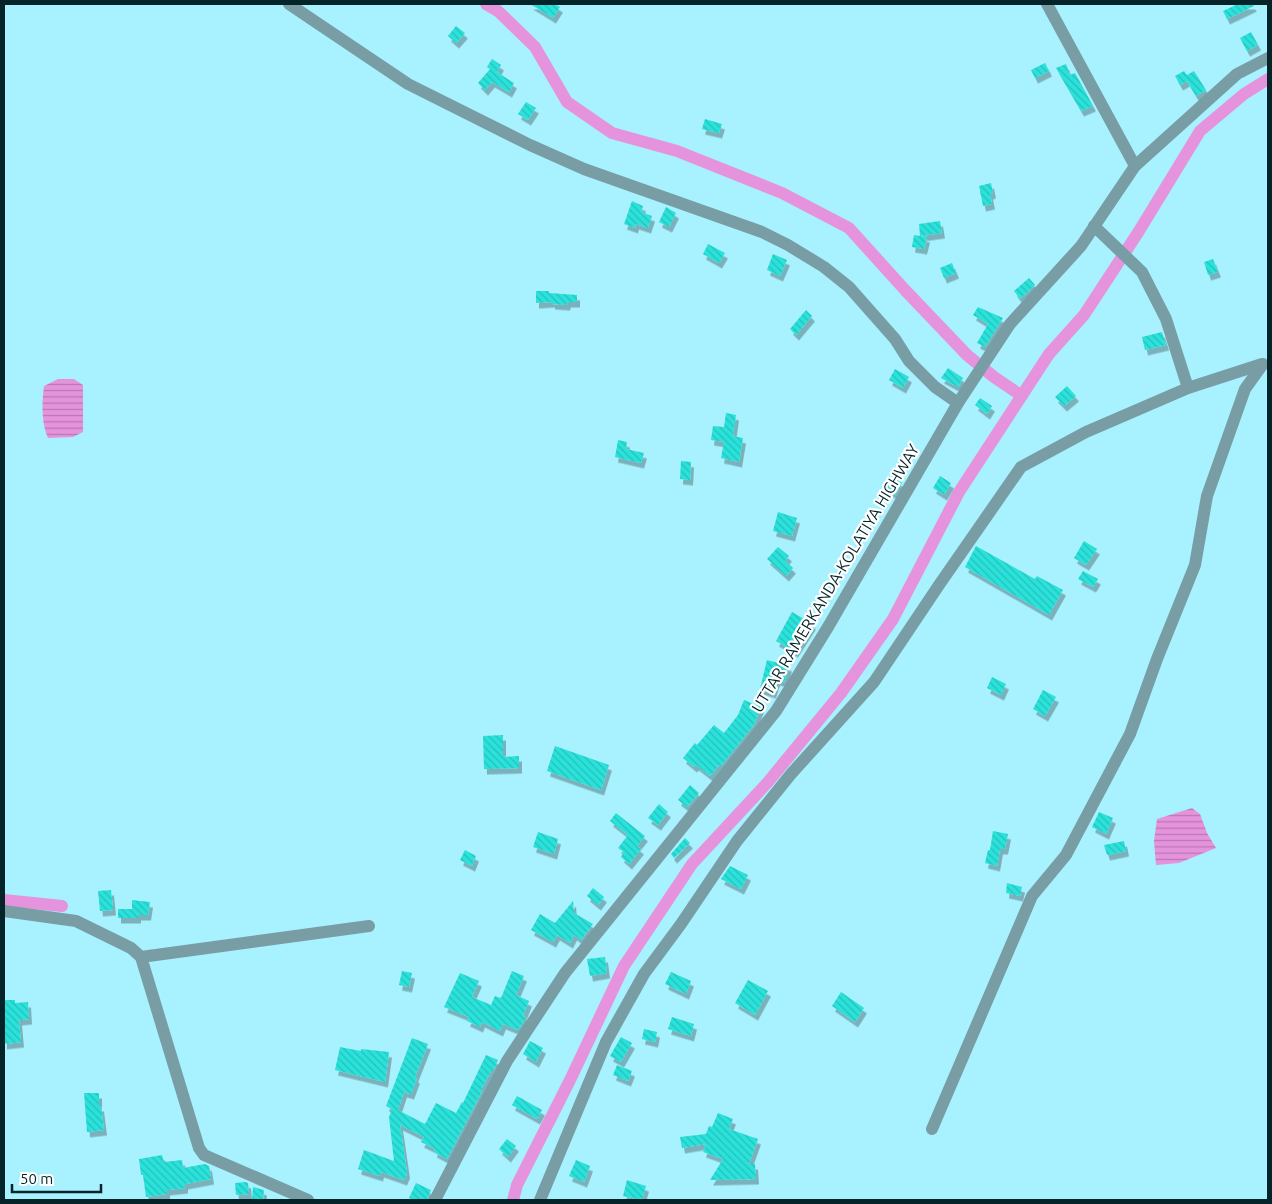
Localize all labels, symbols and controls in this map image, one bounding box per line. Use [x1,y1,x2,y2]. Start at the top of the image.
street label: UTTAR RAMERKANDA-KOLATIYA HIGHWAY [748,440,923,715]
scale bar [12,1162,101,1194]
text: 50 m [20,1170,53,1187]

